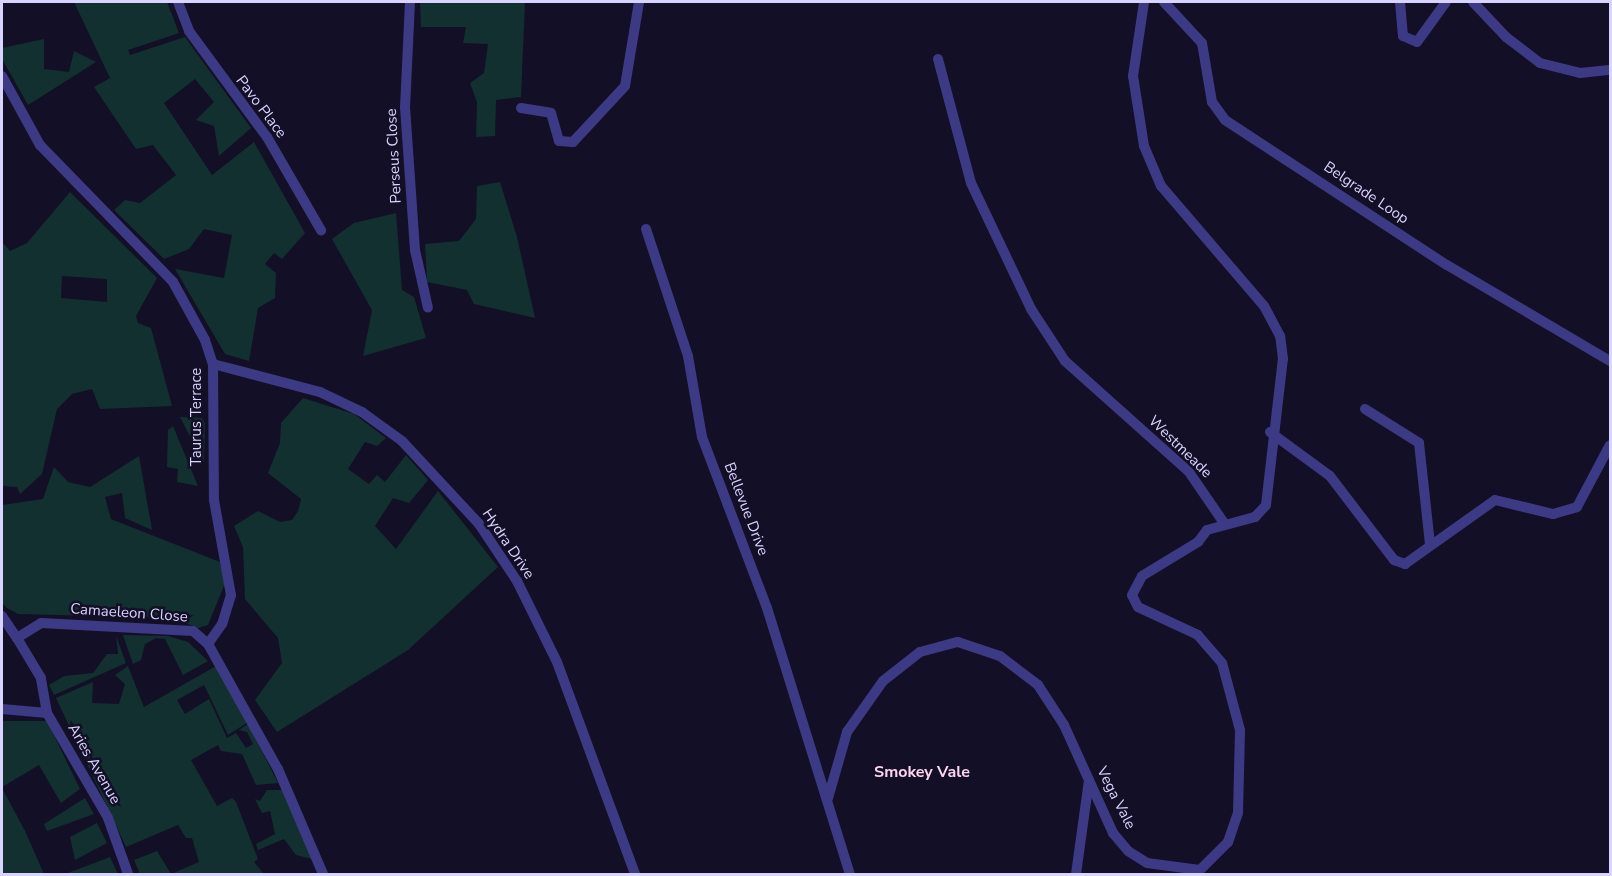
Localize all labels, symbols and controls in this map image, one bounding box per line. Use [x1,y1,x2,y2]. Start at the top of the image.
street label: Pavo Place [232,72,290,142]
street label: Perseus Close [383,108,405,204]
street label: Belgrade Loop [1320,158,1412,228]
street label: Taurus Terrace [188,368,206,466]
street label: Westmeade [1144,412,1216,482]
street label: Bellevue Drive [720,460,772,558]
street label: Hydra Drive [478,506,538,582]
street label: Camaeleon Close [70,600,188,626]
street label: Aries Avenue [64,721,124,807]
district label: Smokey Vale [874,762,970,782]
street label: Vega Vale [1093,764,1139,832]

